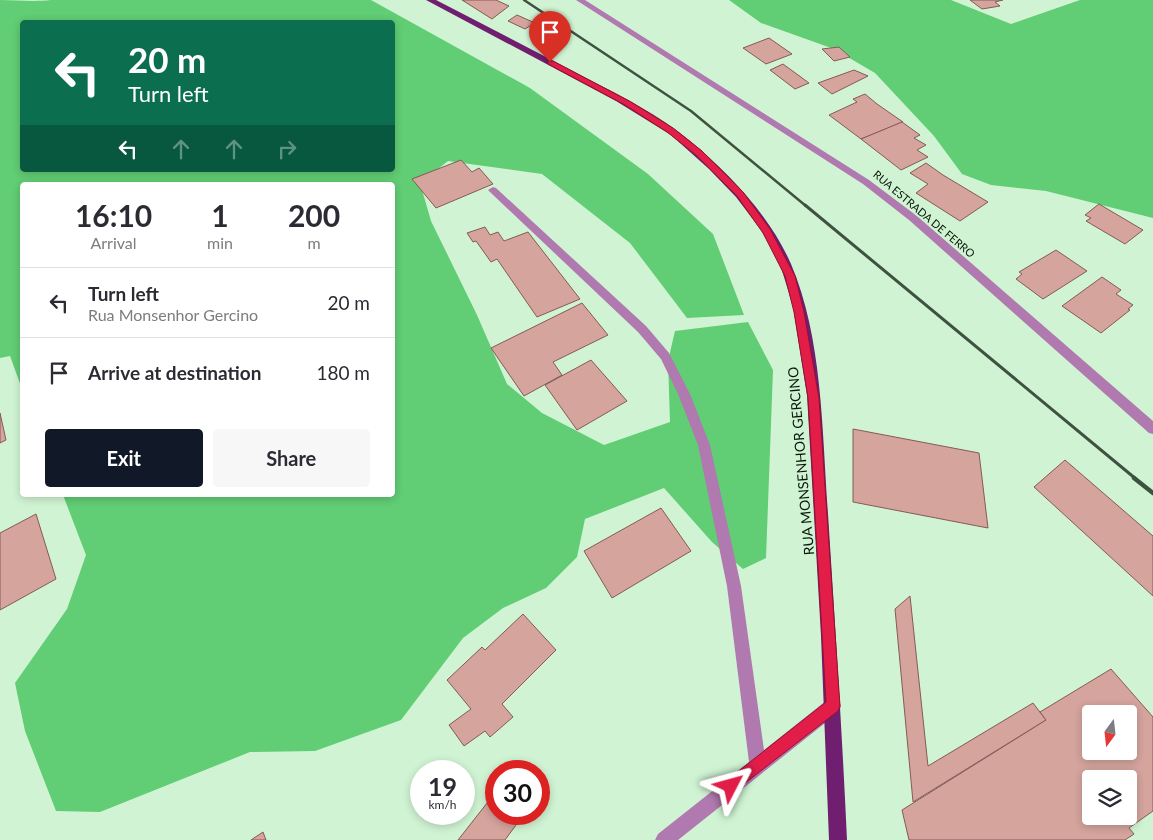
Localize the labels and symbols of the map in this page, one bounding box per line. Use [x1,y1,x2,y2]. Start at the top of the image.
pin [529,11,571,62]
street label: RUA ESTRADA DE FERRO [871,167,978,260]
street label: RUA MONSENHOR GERCINO [784,366,817,556]
north arrow [1082,705,1138,760]
position arrow [704,759,756,811]
speed limit sign: 30 [485,760,550,825]

